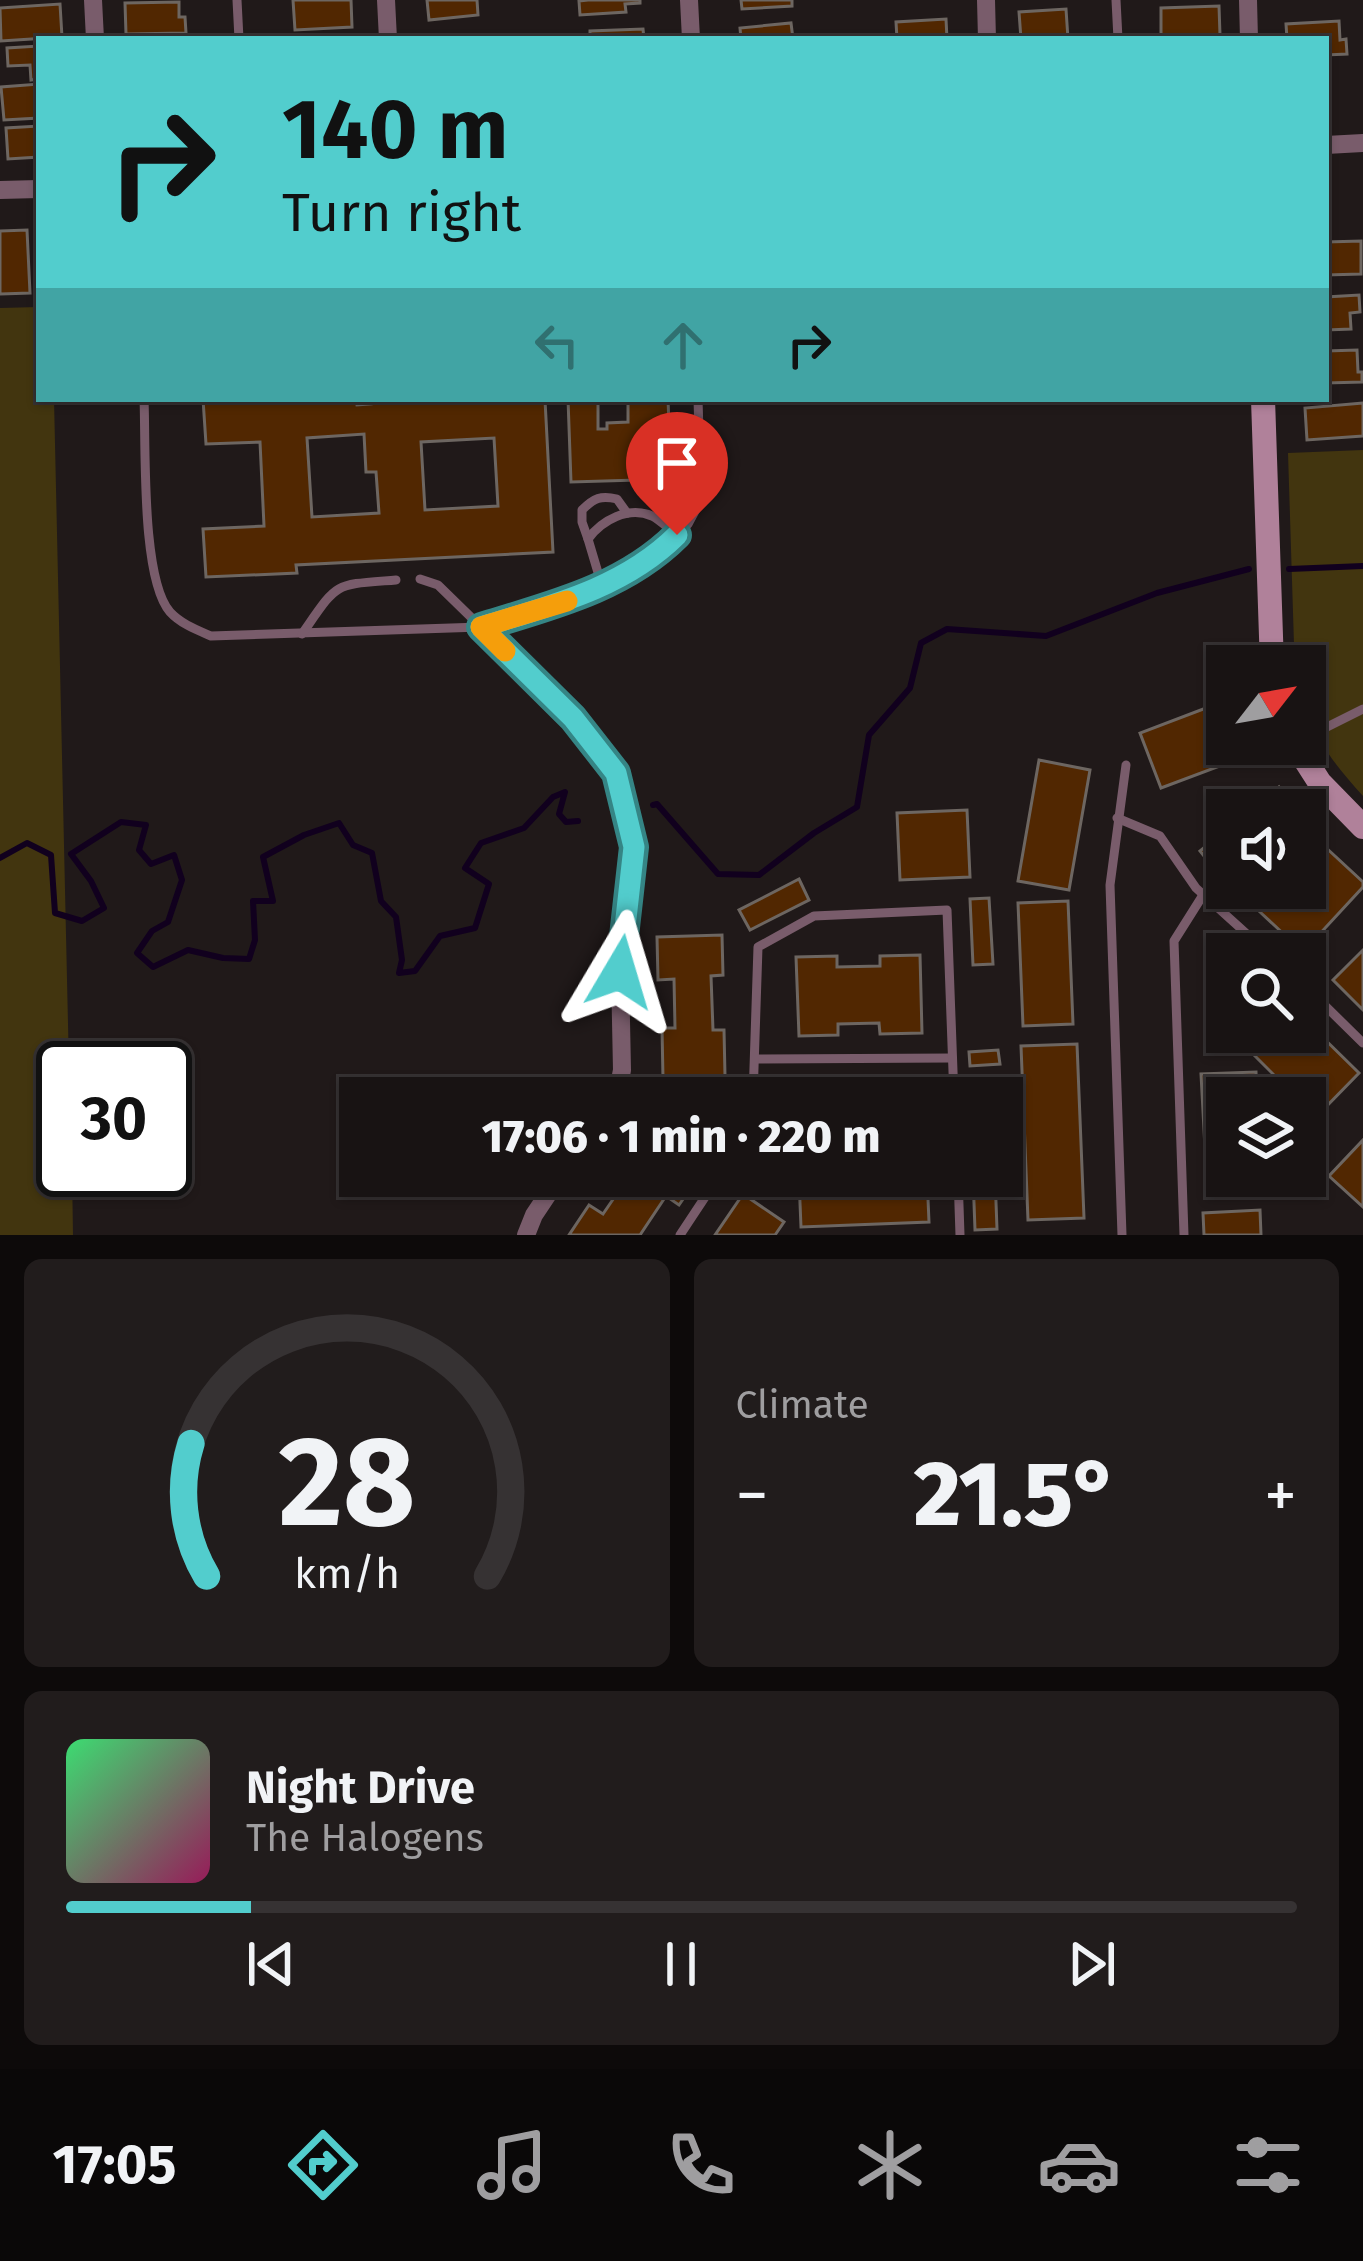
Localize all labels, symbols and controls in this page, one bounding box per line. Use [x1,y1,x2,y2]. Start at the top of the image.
text: 140 m [282,79,508,180]
icon: right [84,84,240,240]
text: Turn right [282,181,521,245]
icon: left [524,312,590,378]
icon: ahead [650,312,716,378]
icon: right [776,312,842,378]
pin [626,412,728,535]
icon: arrive [644,430,710,496]
north arrow [1206,645,1326,765]
map controls [1206,645,1326,1197]
button: sound [1206,789,1326,909]
position arrow [557,909,683,1035]
button: search [1206,933,1326,1053]
speed limit sign: 30 [36,1041,192,1197]
button: layers [1206,1077,1326,1197]
text: 17:06 · 1 min · 220 m [482,1110,880,1164]
text: Climate [736,1382,869,1428]
text: 28 [278,1408,415,1558]
text: 21.5° [914,1441,1119,1549]
text: − [736,1456,769,1535]
text: + [1264,1456,1297,1535]
text: km/h [294,1548,400,1599]
text: Night Drive [246,1761,475,1815]
text: The Halogens [246,1815,484,1861]
icon: previous [238,1931,304,1997]
icon: pause [648,1931,714,1997]
icon: next [1059,1931,1125,1997]
icon: directions [281,2123,365,2207]
icon: music [470,2123,554,2207]
icon: phone [659,2123,743,2207]
icon: climate [848,2123,932,2207]
icon: car [1037,2123,1121,2207]
icon: filters [1226,2123,1310,2207]
text: 17:05 [53,2133,176,2197]

